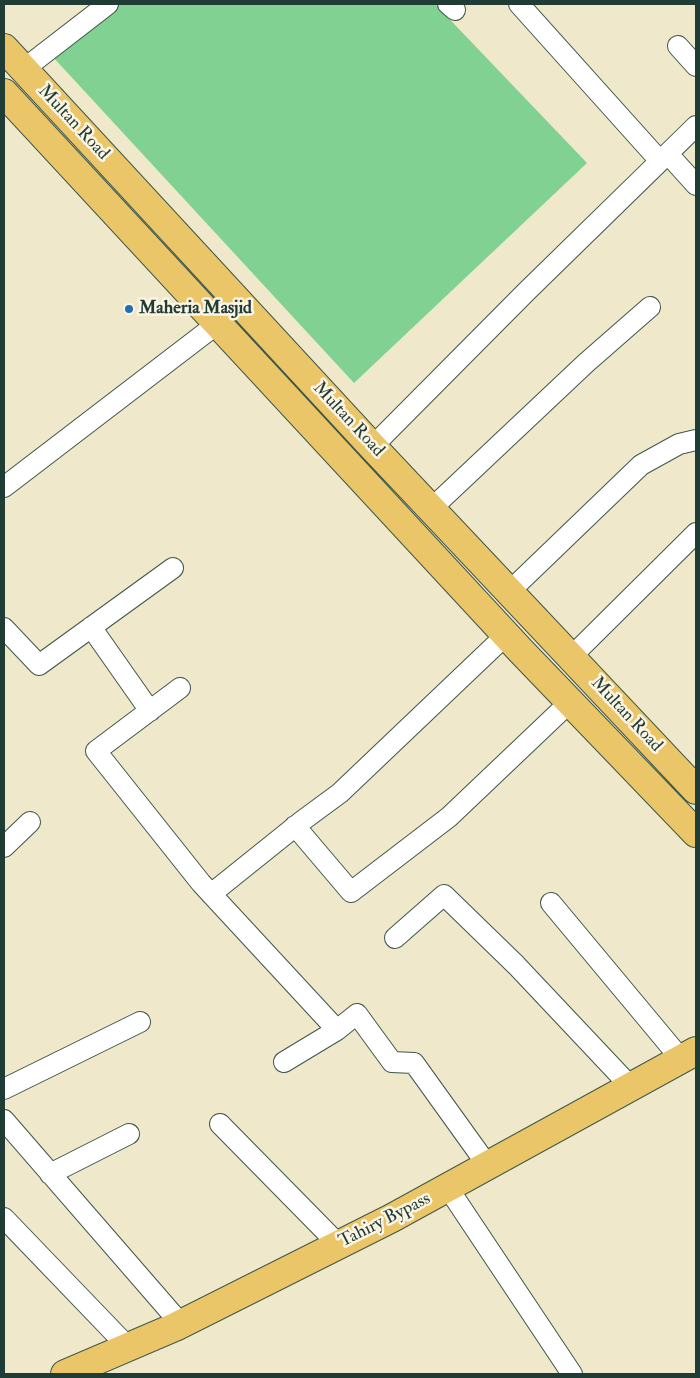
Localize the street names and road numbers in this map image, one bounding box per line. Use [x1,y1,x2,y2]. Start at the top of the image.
street label: Multan Road [33,81,113,165]
street label: Multan Road [308,378,388,462]
street label: Multan Road [586,673,666,757]
street label: Tahiry Bypass [336,1189,434,1253]

